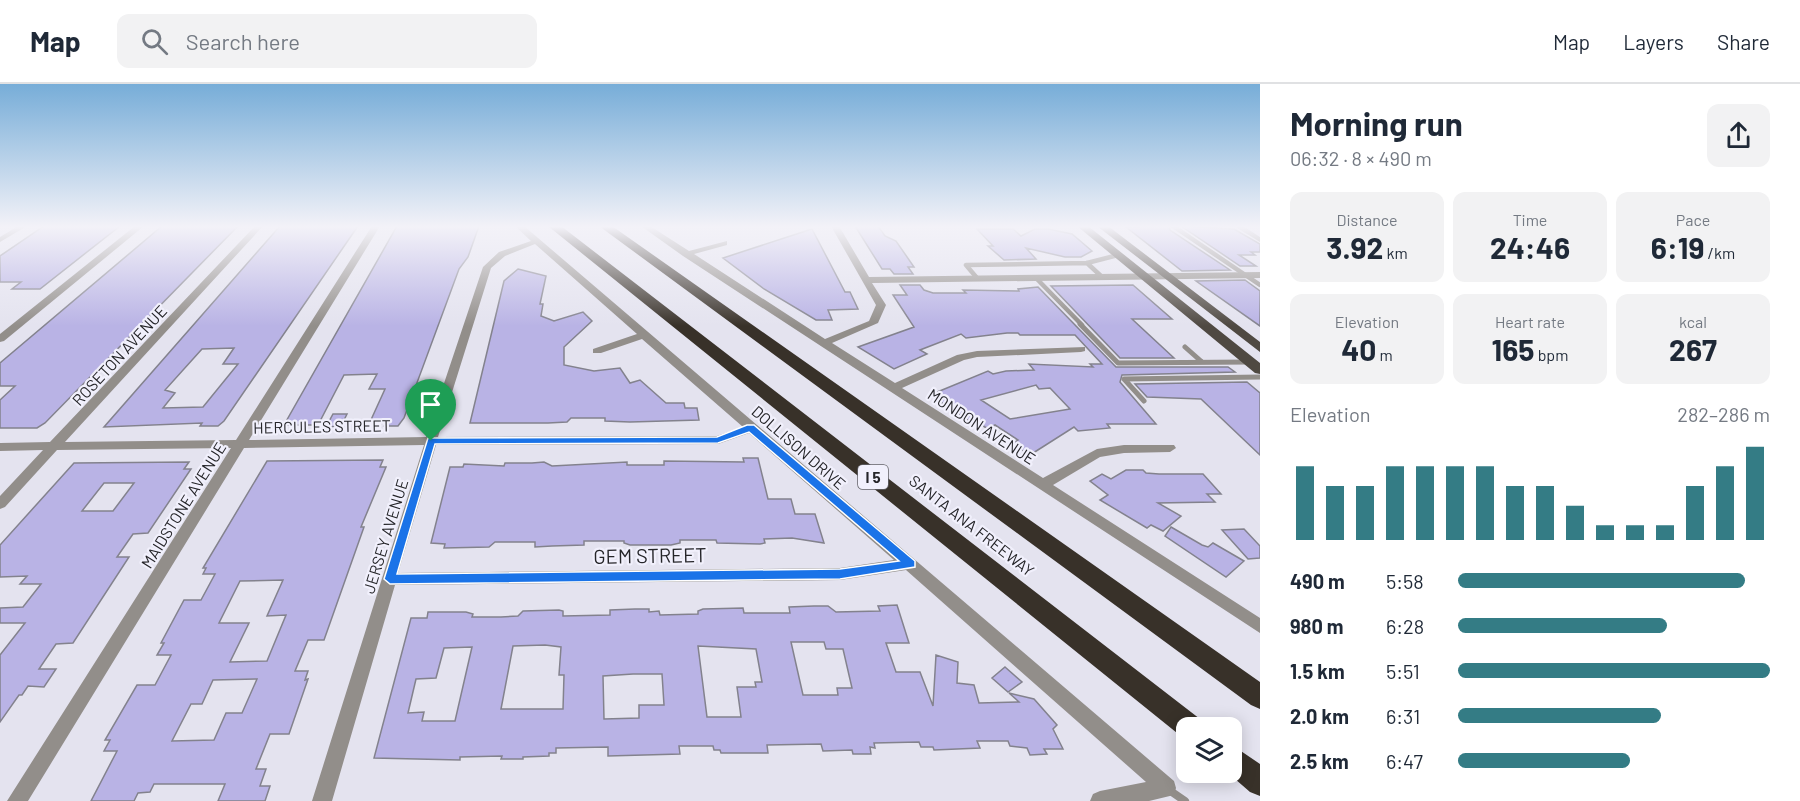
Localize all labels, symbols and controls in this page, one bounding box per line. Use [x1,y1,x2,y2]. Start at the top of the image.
search box [117,14,537,68]
text: Map [30,24,81,58]
icon: search [138,25,171,58]
text: Search here [186,28,300,54]
text: Map [1553,29,1590,54]
text: Layers [1623,29,1684,54]
text: Share [1717,29,1770,54]
text: Morning run [1290,103,1463,143]
button: share [1707,104,1770,167]
text: 06:32 · 8 × 490 m [1290,146,1432,170]
text: Distance [1337,210,1397,229]
text: Time [1513,210,1547,229]
text: Pace [1676,210,1710,229]
text: 3.92 [1326,229,1383,265]
text: 24:46 [1490,229,1570,265]
text: 6:19 [1651,229,1704,265]
text: km [1383,243,1408,262]
text: /km [1704,243,1735,262]
street label: ROSETON AVENUE [68,301,170,409]
text: Elevation [1335,312,1399,331]
text: Heart rate [1495,312,1565,331]
text: kcal [1679,312,1707,331]
text: 40 [1341,331,1376,367]
text: 165 [1492,331,1534,367]
text: 267 [1669,331,1717,367]
text: m [1376,345,1393,364]
text: bpm [1534,345,1568,364]
pin [405,379,456,441]
street label: MONDON AVENUE [925,384,1039,468]
icon: arrive [414,388,447,421]
street label: DOLLISON DRIVE [748,401,850,493]
text: Elevation [1290,402,1371,426]
text: 282–286 m [1677,402,1770,426]
street label: HERCULES STREET [253,415,391,437]
street label: MAIDSTONE AVENUE [137,439,229,571]
road number: I 5 [858,465,888,489]
street label: SANTA ANA FREEWAY [906,470,1038,580]
street label: JERSEY AVENUE [359,476,411,596]
street label: GEM STREET [593,542,707,568]
text: 490 m [1290,569,1345,593]
text: 5:58 [1386,569,1424,593]
text: 980 m [1290,614,1344,638]
text: 6:28 [1386,614,1424,638]
text: 1.5 km [1290,659,1345,683]
text: 5:51 [1386,659,1420,683]
text: 2.0 km [1290,704,1349,728]
text: 6:31 [1386,704,1420,728]
map controls [1176,717,1242,783]
button: layers [1176,717,1242,783]
text: 2.5 km [1290,749,1349,773]
text: 6:47 [1386,749,1423,773]

